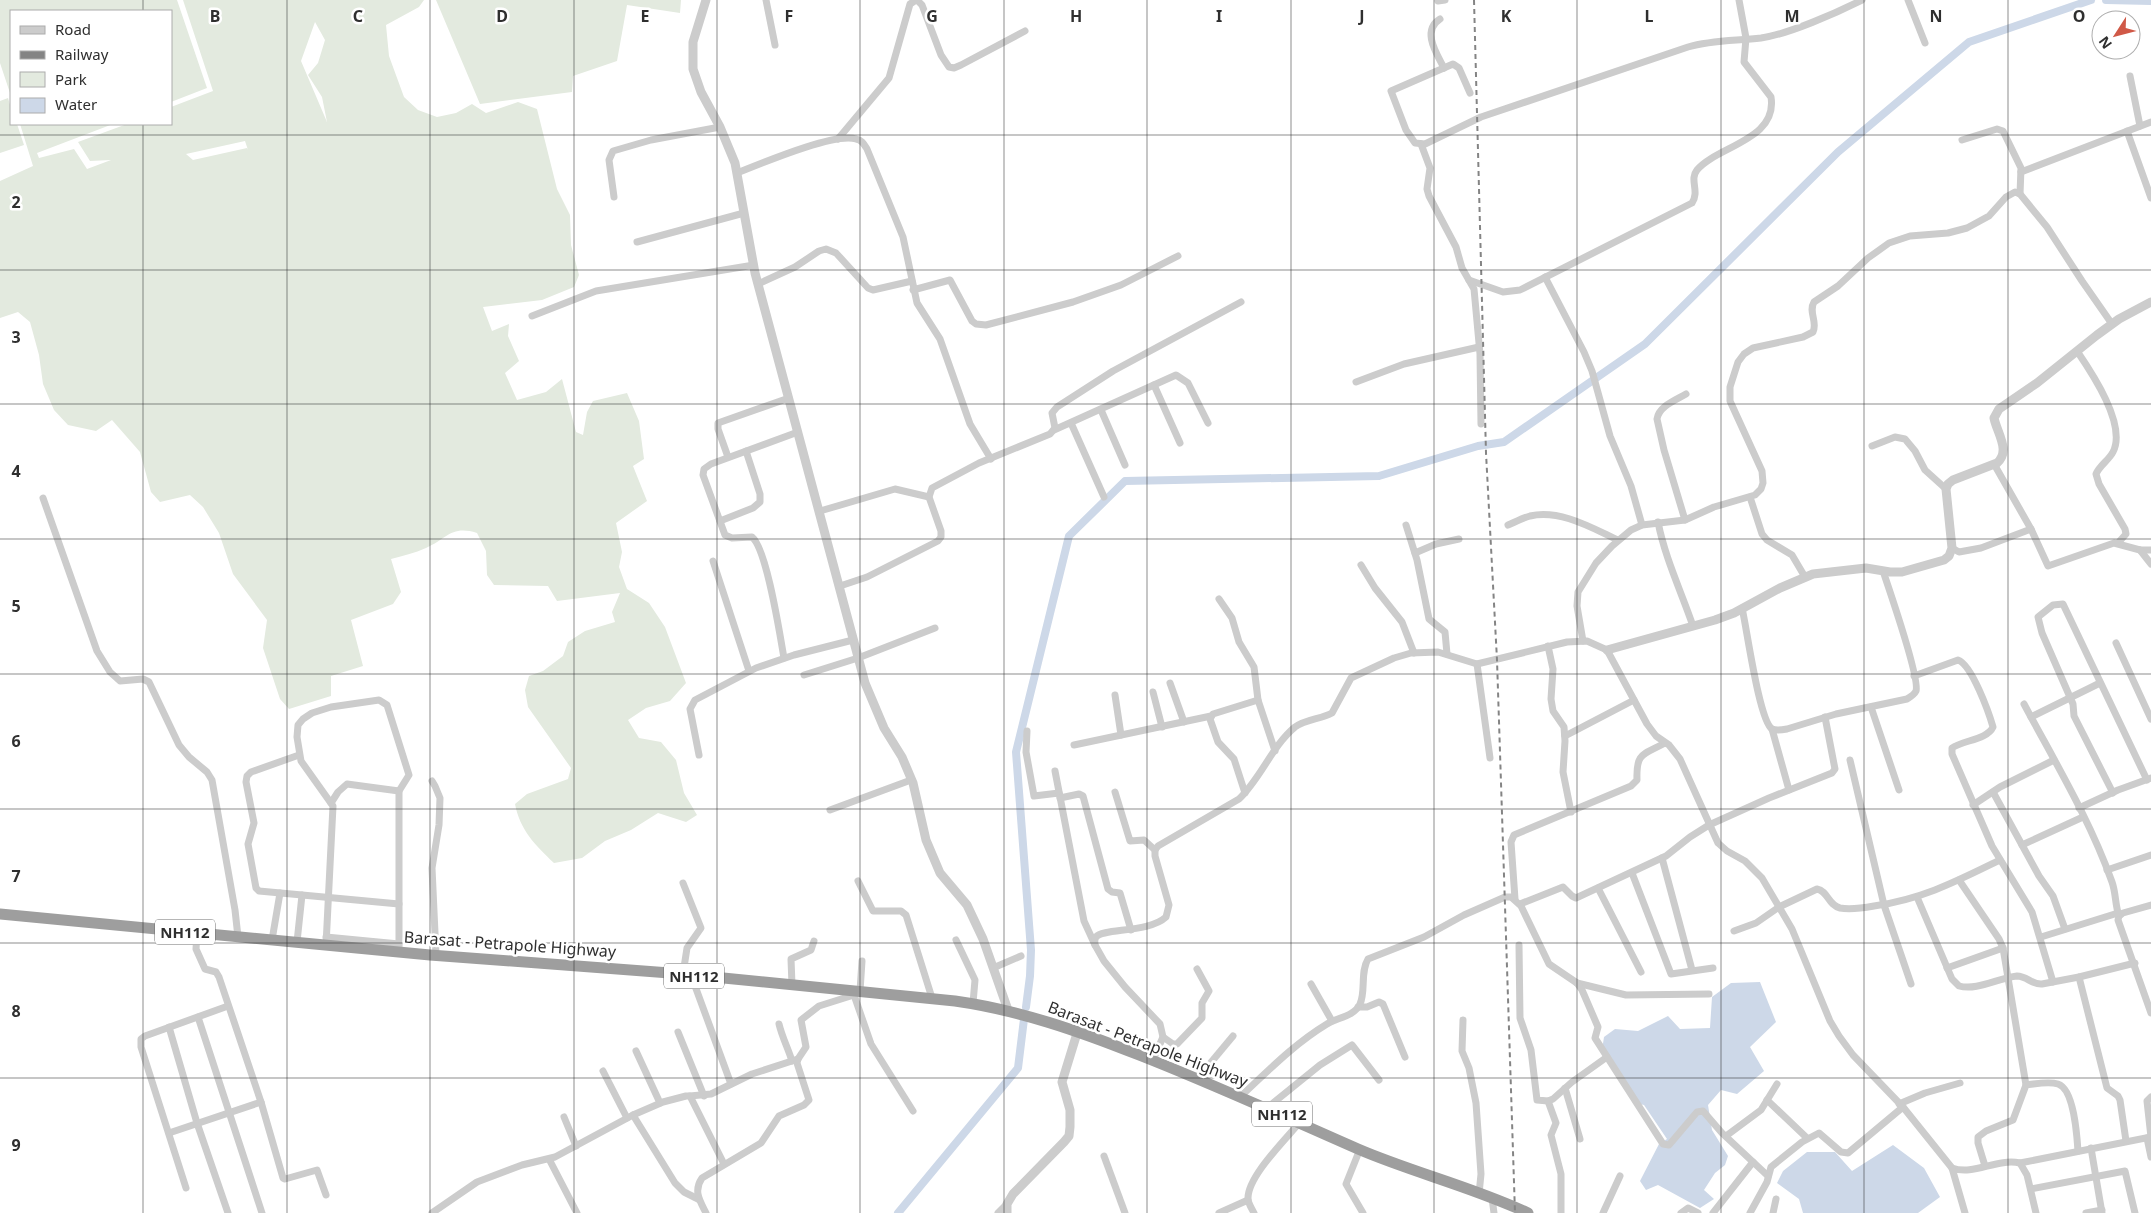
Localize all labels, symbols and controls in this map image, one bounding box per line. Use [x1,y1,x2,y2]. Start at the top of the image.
text: B [210,5,220,27]
text: C [353,5,363,27]
text: D [496,5,508,27]
text: E [641,5,650,27]
text: F [785,5,793,27]
text: G [926,5,938,27]
text: H [1070,5,1082,27]
text: I [1216,5,1222,27]
text: J [1357,5,1365,27]
text: K [1501,5,1512,27]
text: L [1645,5,1654,27]
text: M [1784,5,1800,27]
text: N [1929,5,1943,27]
text: O [2073,5,2085,27]
legend [10,10,172,125]
north arrow [2091,10,2141,60]
text: Road [55,19,91,39]
text: N [2094,33,2116,53]
text: Railway [55,44,109,64]
text: Park [55,69,87,89]
text: Water [55,94,97,114]
text: 2 [11,191,21,213]
text: 3 [11,326,21,348]
text: 4 [11,460,21,482]
text: 5 [11,595,21,617]
text: 6 [11,730,21,752]
text: 7 [11,865,21,887]
road number: NH112 [155,920,215,944]
street label: Barasat - Petrapole Highway [403,926,618,962]
road number: NH112 [664,964,724,988]
street label: Barasat - Petrapole Highway [1045,996,1252,1093]
text: 8 [11,1000,21,1022]
road number: NH112 [1252,1102,1312,1126]
text: 9 [11,1134,21,1156]

